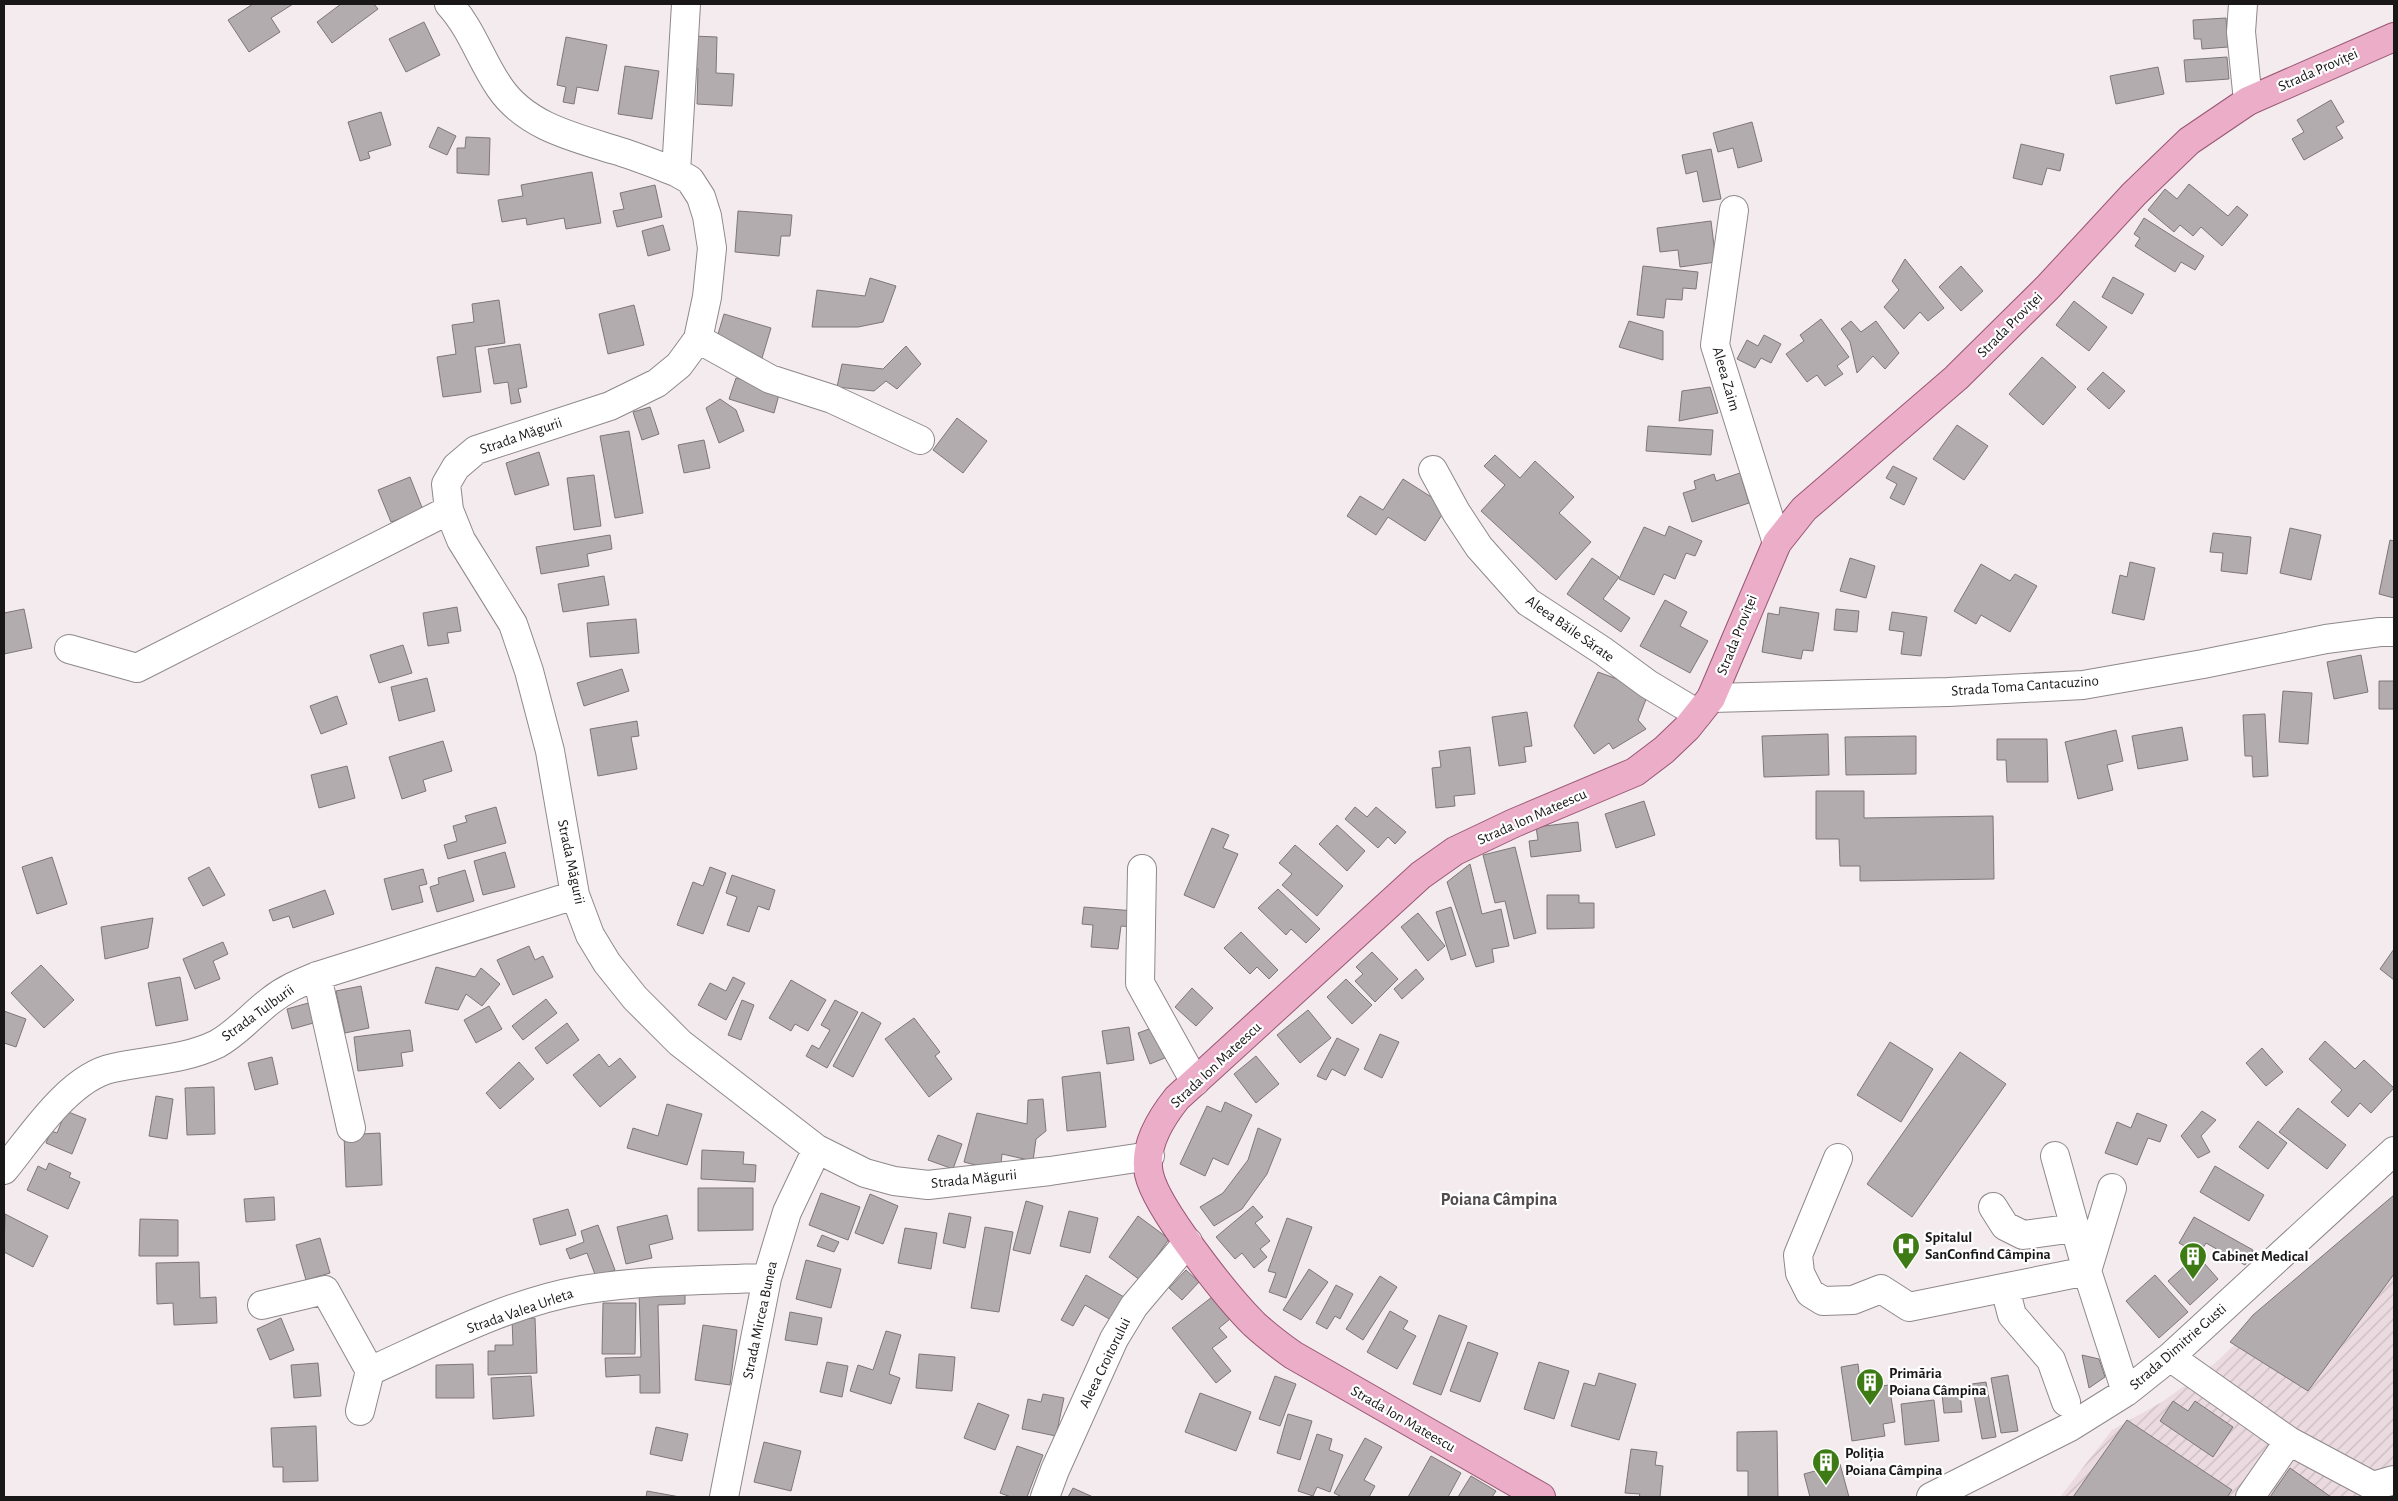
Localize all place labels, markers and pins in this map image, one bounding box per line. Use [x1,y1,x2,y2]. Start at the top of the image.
place label: Spitalul SanConfind Câmpina [1925,1230,2051,1262]
hospital icon: Spitalul SanConfind Câmpina [1891,1231,1921,1270]
building icon: Cabinet Medical [2178,1241,2208,1280]
place label: Cabinet Medical [2212,1249,2308,1264]
place label: Primăria Poiana Câmpina [1889,1366,1987,1398]
building icon: Primăria Poiana Câmpina [1855,1367,1885,1406]
place label: Poliția Poiana Câmpina [1845,1446,1943,1478]
building icon: Poliția Poiana Câmpina [1811,1447,1841,1486]

